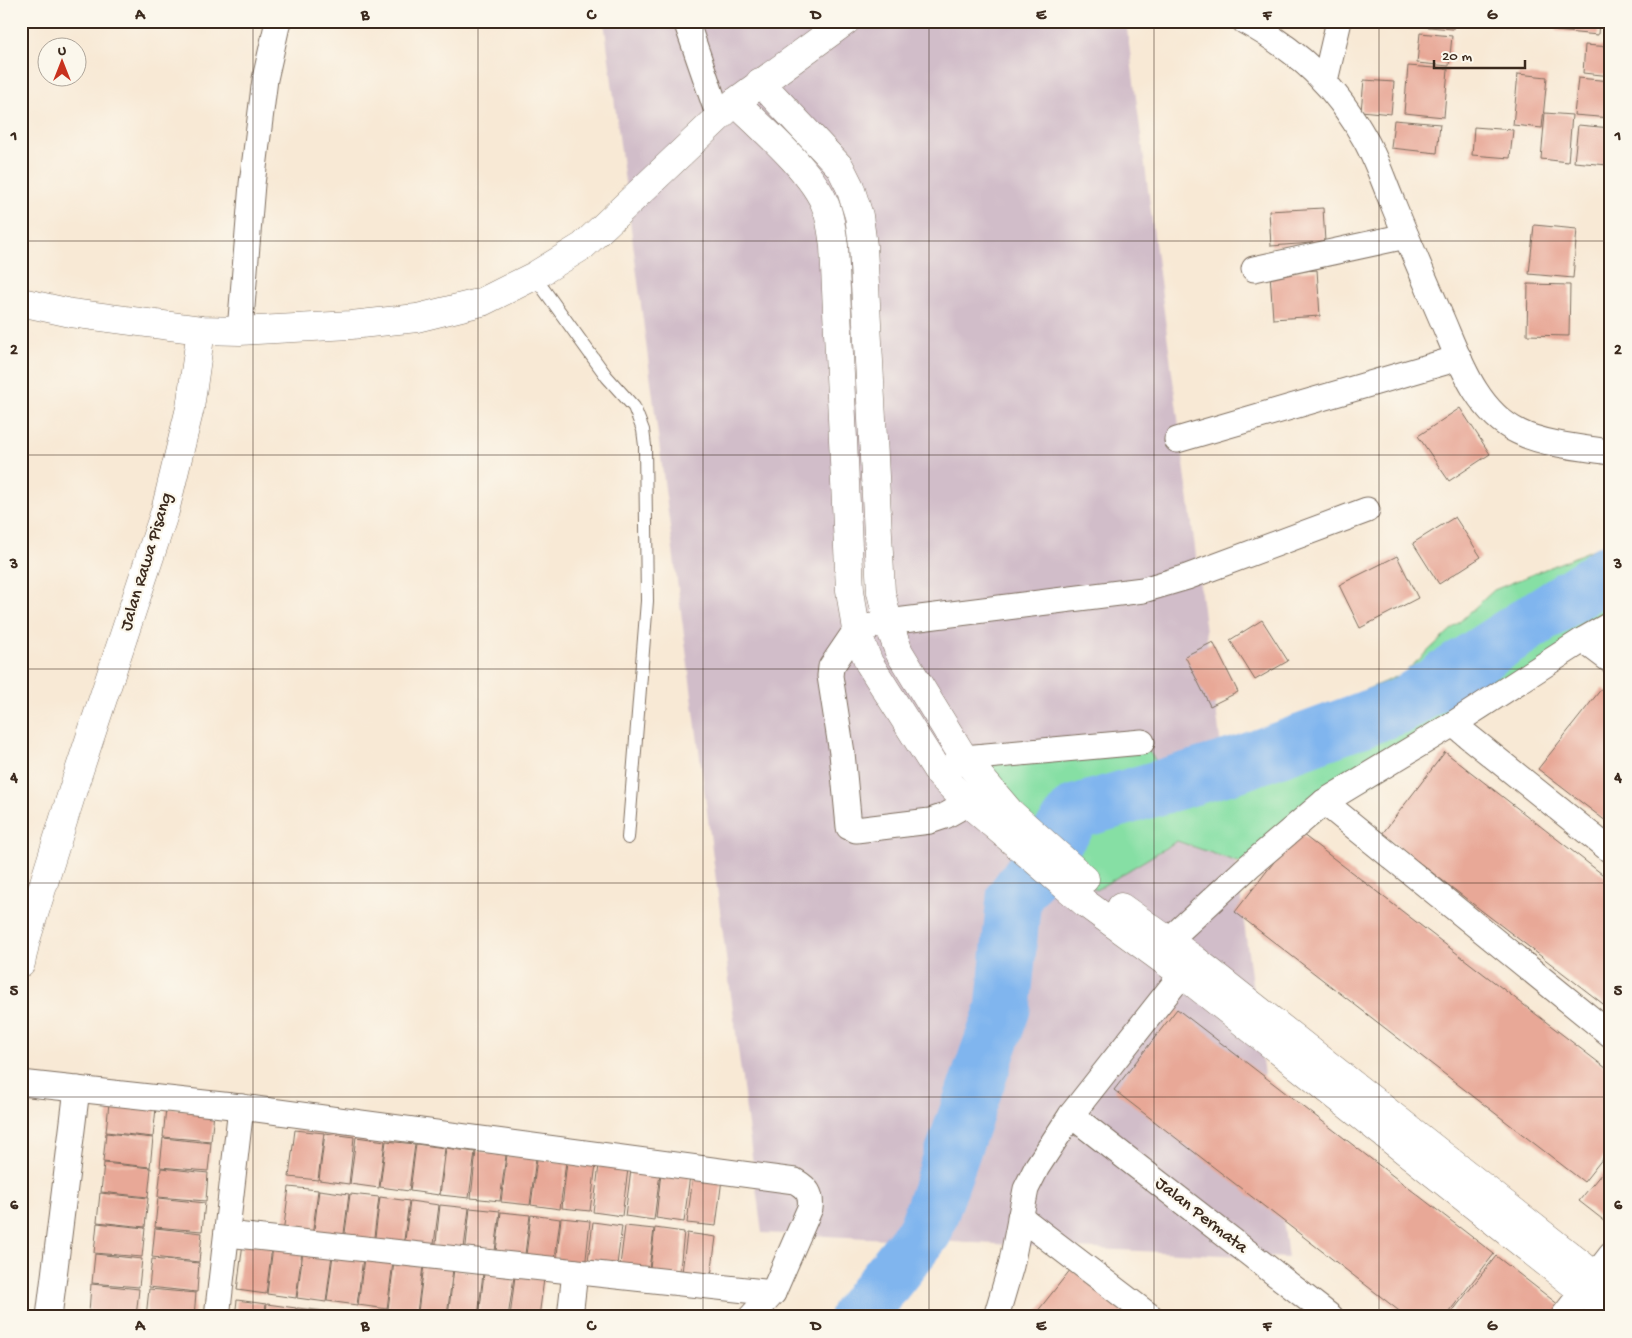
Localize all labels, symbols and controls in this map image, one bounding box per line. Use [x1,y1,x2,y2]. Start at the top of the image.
text: A [134,7,146,26]
text: B [360,7,370,26]
text: C [586,7,597,26]
text: D [809,7,822,26]
text: E [1036,7,1047,26]
text: F [1262,7,1273,26]
text: G [1487,7,1498,26]
north arrow [38,38,88,88]
scale bar [1434,38,1526,70]
text: U [58,43,66,60]
text: 20 m [1442,48,1472,66]
text: 1 [10,128,17,147]
text: 1 [1614,128,1621,147]
text: 2 [10,342,18,361]
text: 2 [1614,342,1622,361]
street label: Jalan Rawa Pisang [116,490,178,634]
text: 3 [9,556,18,575]
text: 3 [1613,556,1622,575]
text: 4 [9,770,18,789]
text: 4 [1613,770,1622,789]
text: 5 [10,983,19,1002]
text: 5 [1614,983,1623,1002]
street label: Jalan Permata [1150,1173,1252,1259]
text: 6 [10,1197,19,1216]
text: 6 [1614,1197,1623,1216]
text: A [134,1318,146,1337]
text: B [360,1318,370,1337]
text: C [586,1318,597,1337]
text: D [809,1318,822,1337]
text: E [1036,1318,1047,1337]
text: F [1262,1318,1273,1337]
text: G [1487,1318,1498,1337]

